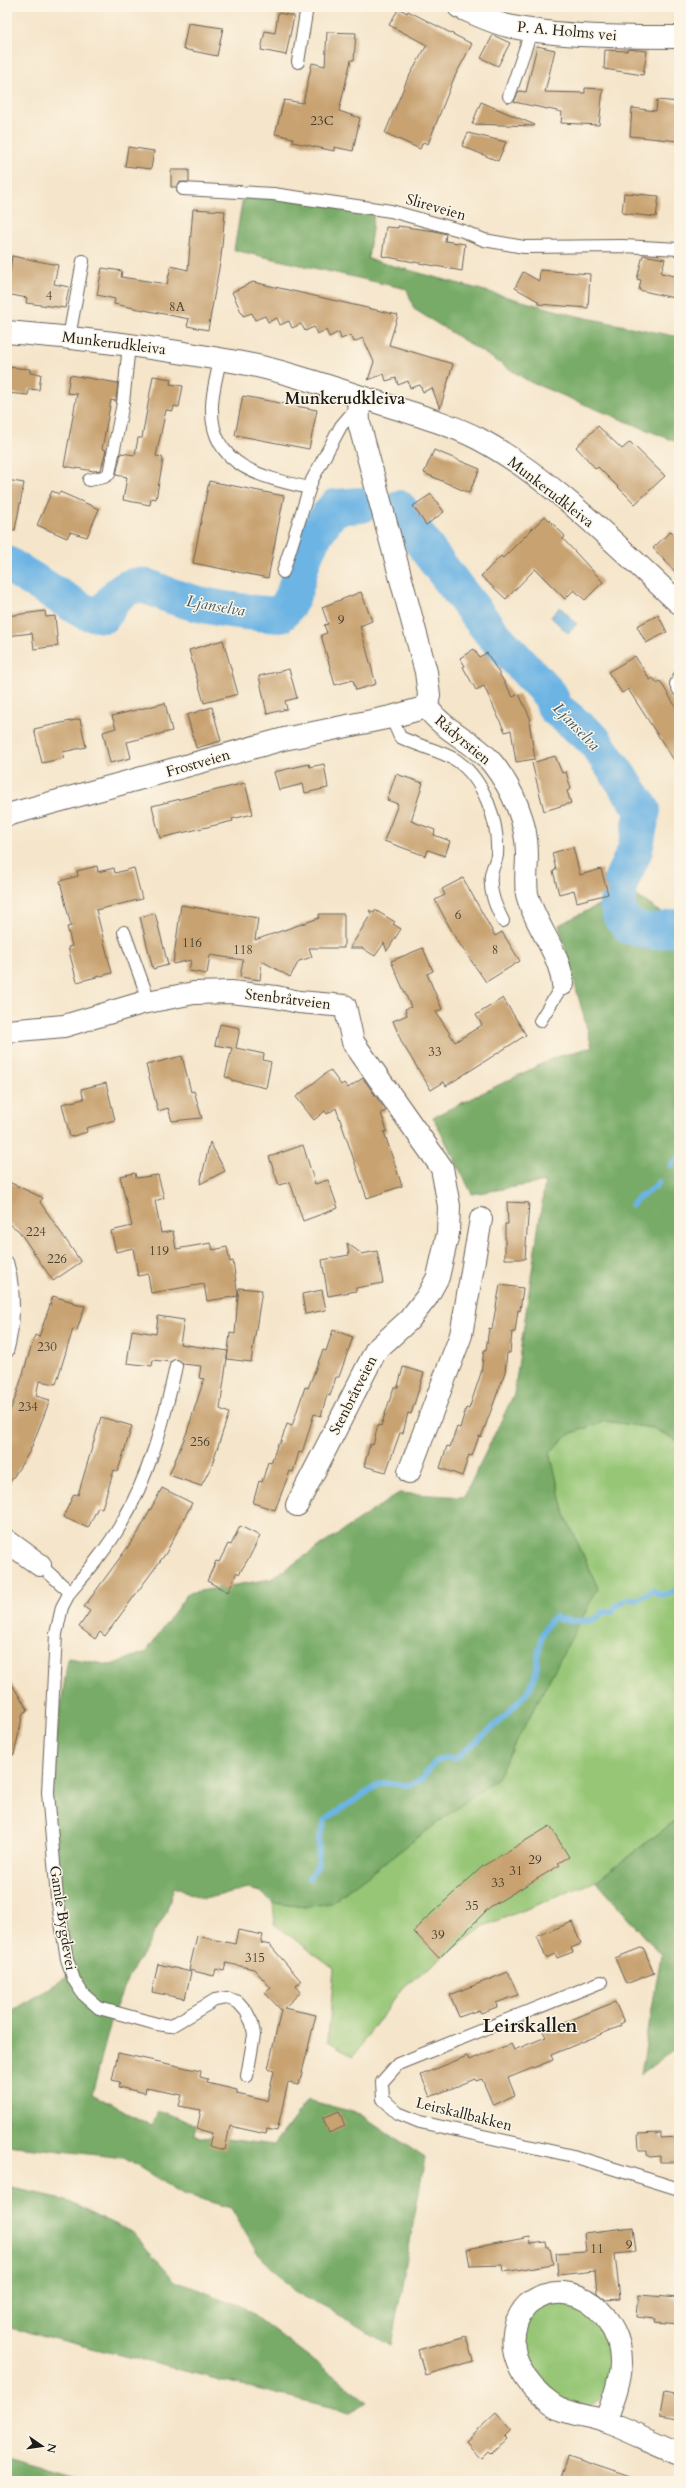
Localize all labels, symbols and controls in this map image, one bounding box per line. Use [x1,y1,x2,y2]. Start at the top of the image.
street label: P. A. Holms vei [516,17,618,45]
house number: 23C [310,112,334,130]
street label: Slireveien [404,189,469,225]
house number: 4 [46,287,53,305]
house number: 8A [169,298,186,316]
street label: Munkerudkleiva [61,327,168,359]
district label: Munkerudkleiva [285,388,405,410]
street label: Munkerudkleiva [504,452,599,532]
water label: Ljanselva [185,590,247,622]
house number: 9 [338,611,345,629]
water label: Ljanselva [548,698,605,756]
street label: Rådyrstien [431,711,496,770]
street label: Frostveien [164,744,233,782]
house number: 6 [455,906,462,924]
house number: 116 [182,934,202,952]
house number: 118 [233,941,253,959]
house number: 8 [492,941,498,959]
street label: Stenbråtveien [244,984,333,1014]
house number: 33 [428,1043,442,1061]
house number: 224 [26,1223,46,1241]
house number: 119 [149,1242,169,1260]
house number: 226 [47,1250,67,1268]
house number: 230 [37,1338,57,1356]
street label: Stenbråtveien [325,1352,382,1438]
house number: 234 [18,1398,38,1416]
house number: 256 [190,1433,210,1451]
house number: 29 [528,1851,542,1869]
house number: 31 [509,1862,523,1880]
street label: Gamle Bygdevei [45,1864,81,1972]
house number: 33 [491,1874,505,1892]
house number: 35 [465,1897,479,1915]
house number: 39 [431,1926,445,1944]
house number: 315 [245,1949,265,1967]
district label: Leirskallen [482,2013,578,2039]
street label: Leirskallbakken [414,2092,515,2136]
house number: 9 [626,2236,633,2254]
house number: 11 [590,2240,604,2258]
north arrow [22,2426,62,2466]
text: N [43,2442,60,2455]

